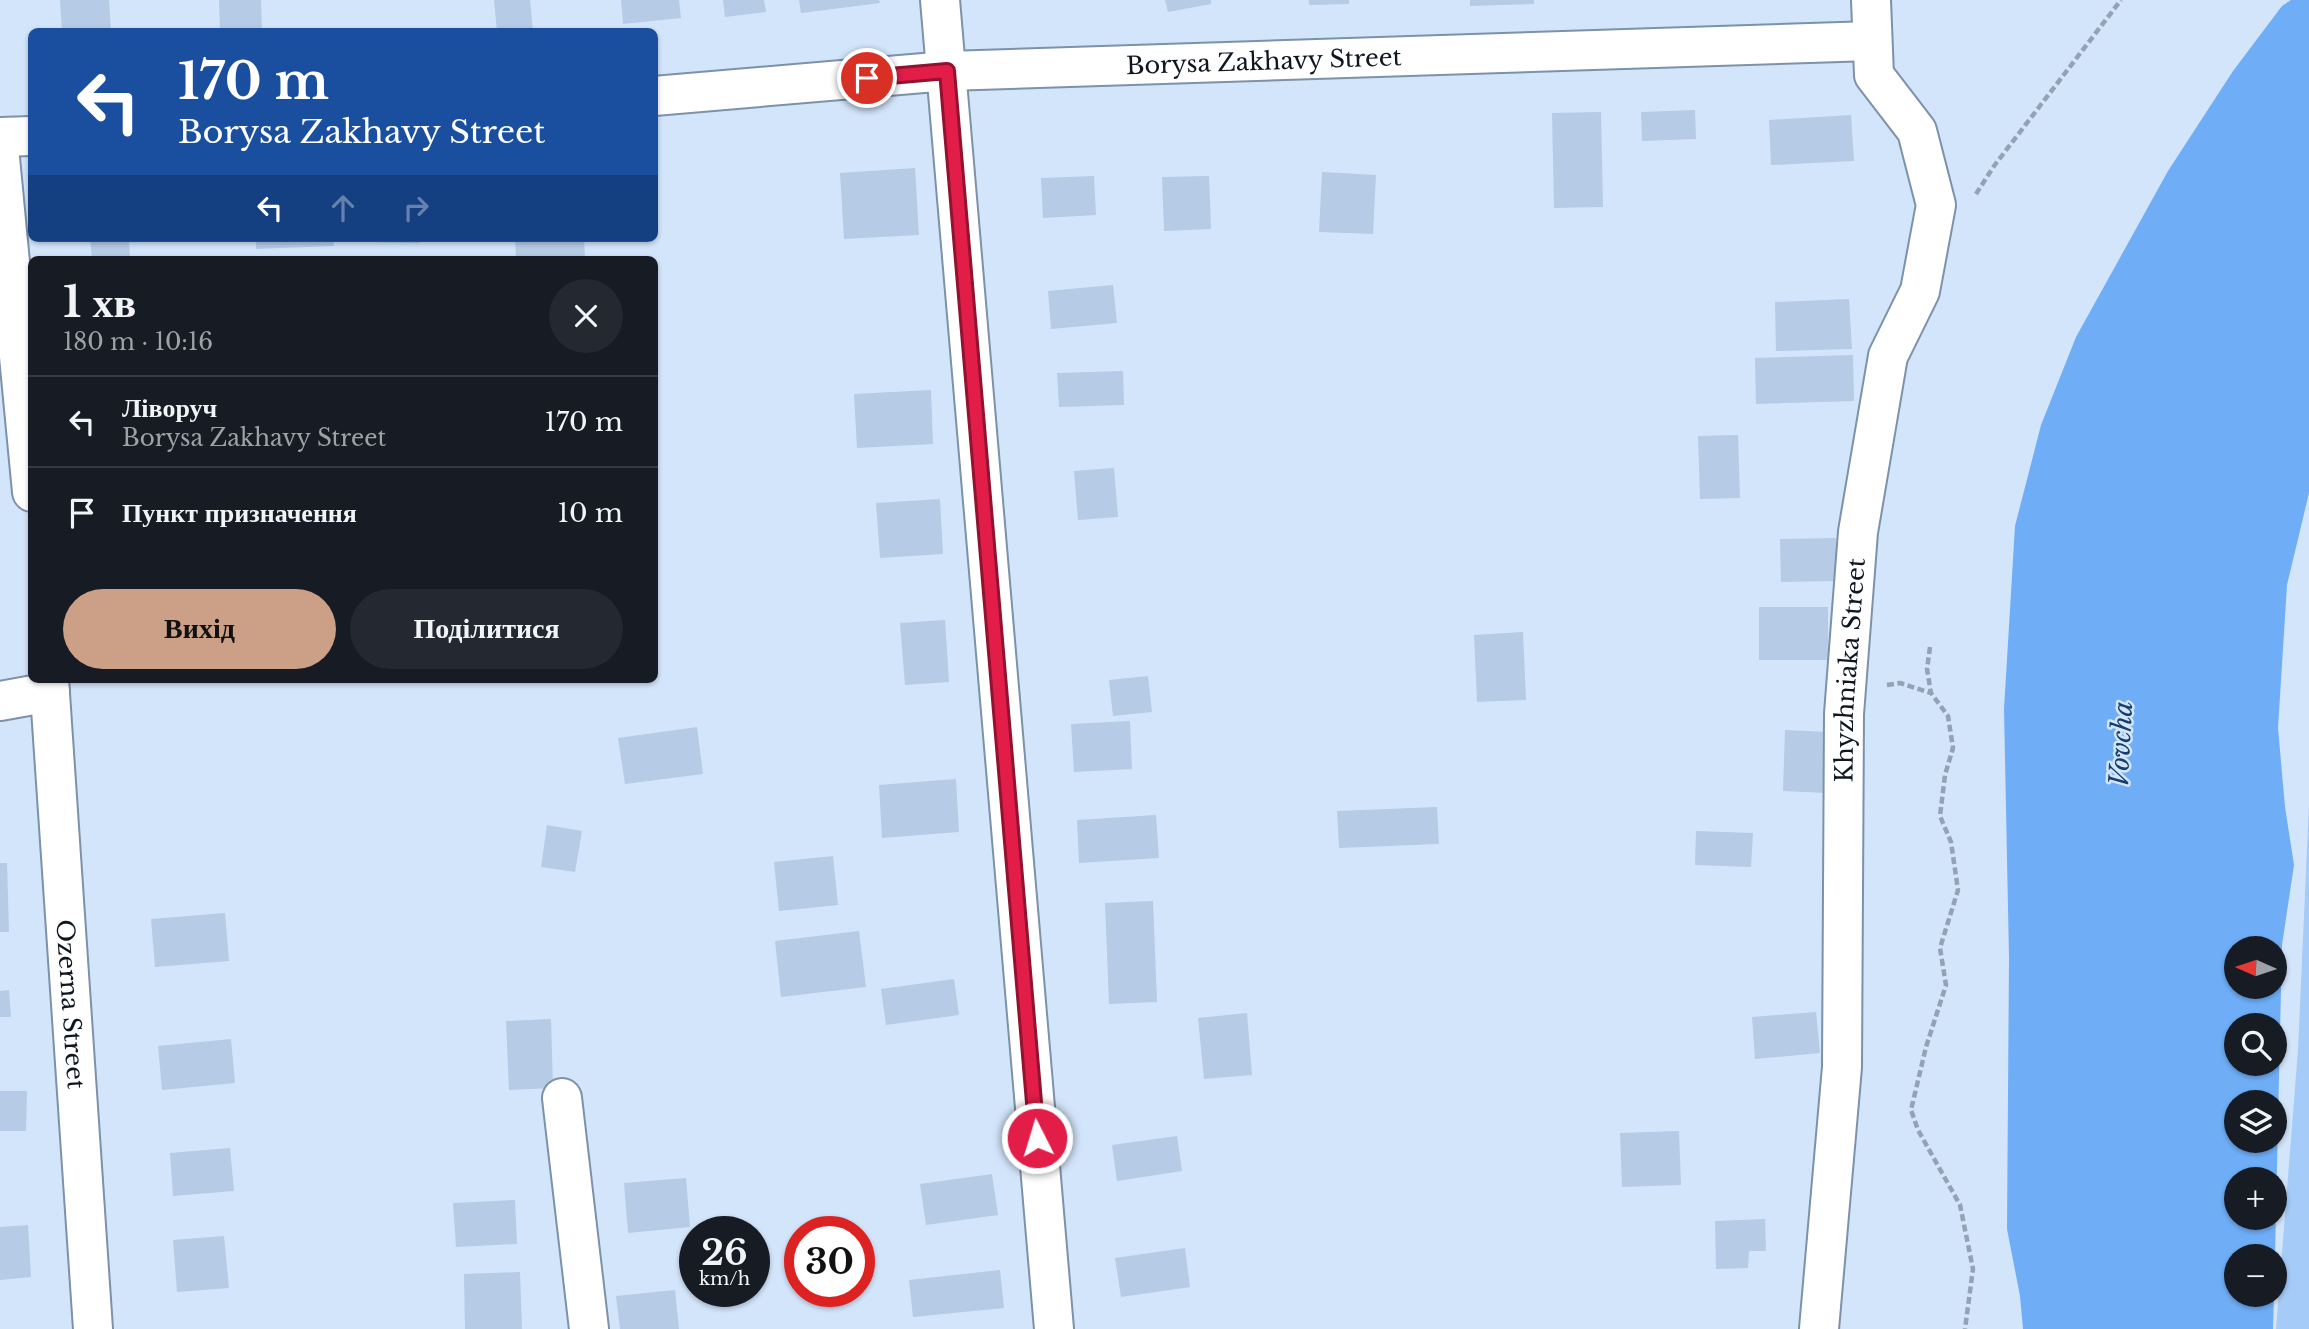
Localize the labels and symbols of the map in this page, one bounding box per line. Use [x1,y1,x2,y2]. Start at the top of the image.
street label: Borysa Zakhavy Street [1126,42,1402,80]
pin [837,48,897,108]
street label: Khyzhniaka Street [1829,557,1870,783]
water label: Vovcha [2103,700,2139,788]
street label: Ozerna Street [51,919,91,1090]
north arrow [2224,936,2287,999]
position arrow [1000,1101,1074,1175]
speed limit sign: 30 [784,1216,875,1307]

